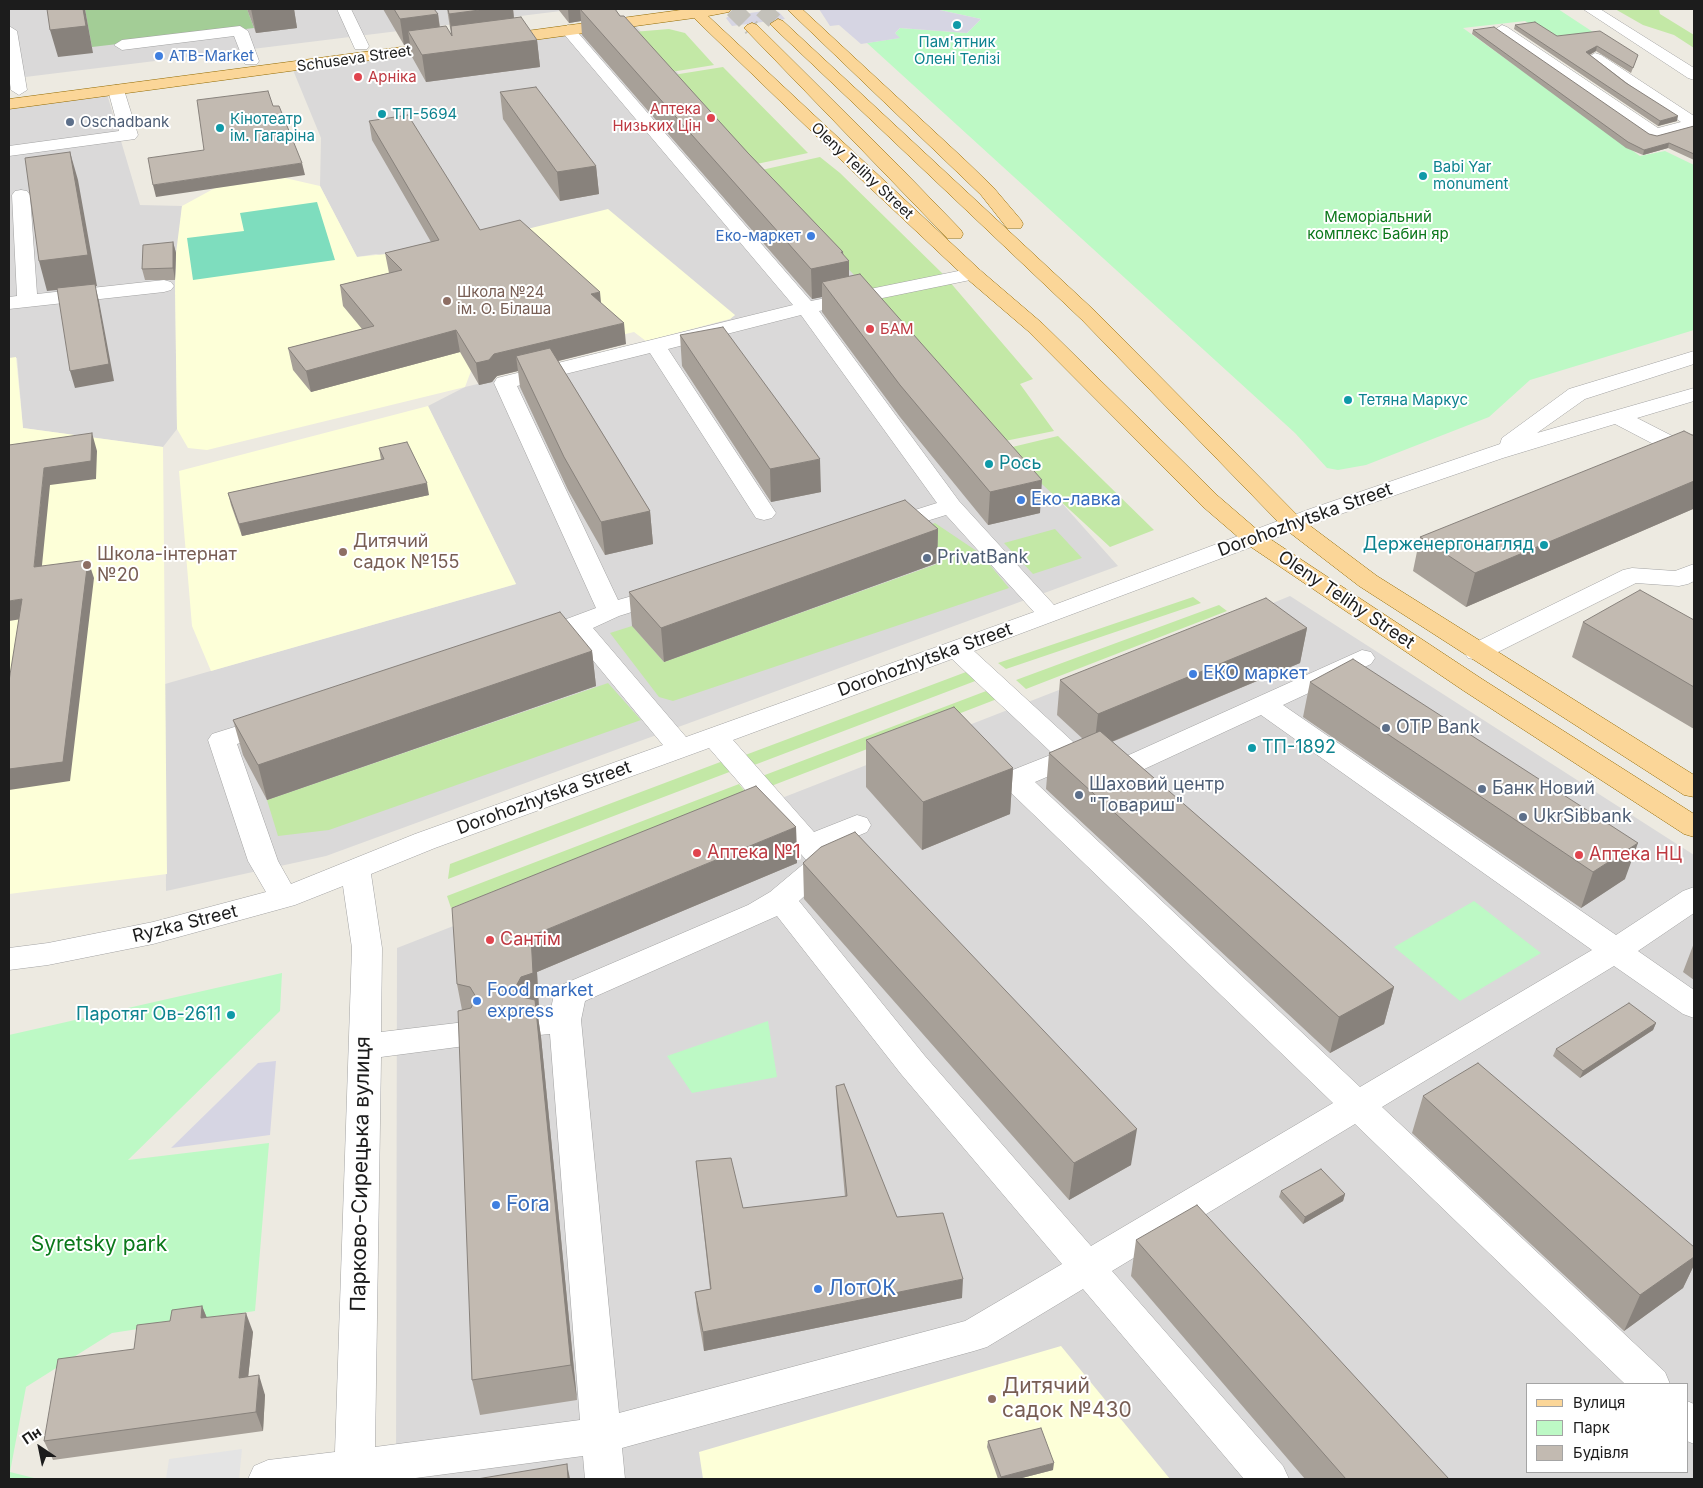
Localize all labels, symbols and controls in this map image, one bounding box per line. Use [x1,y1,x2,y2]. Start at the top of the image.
marker: Пам'ятник Олені Телізі [951,19,963,31]
place label: Пам'ятник Олені Телізі [914,33,1000,68]
street label: Schuseva Street [295,42,413,76]
place label: ATB-Market [169,47,254,65]
marker: ATB-Market [153,50,165,62]
place label: Арніка [368,68,417,86]
marker: Арніка [352,71,364,83]
place label: Аптека Низьких Цін [612,100,701,135]
place label: ТП-5694 [392,105,457,123]
marker: ТП-5694 [376,108,388,120]
place label: Кінотеатр ім. Гагаріна [230,110,315,145]
marker: Аптека Низьких Цін [705,112,717,124]
place label: Oschadbank [80,113,169,131]
marker: Oschadbank [64,116,76,128]
street label: Oleny Telihy Street [807,119,917,223]
marker: Кінотеатр ім. Гагаріна [214,122,226,134]
place label: Babi Yar monument [1433,158,1509,193]
marker: Babi Yar monument [1417,170,1429,182]
park label: Меморіальний комплекс Бабин яр [1307,208,1449,243]
place label: Еко-маркет [716,227,801,245]
marker: Еко-маркет [805,230,817,242]
place label: Школа №24 ім. О. Білаша [457,283,551,318]
marker: Школа №24 ім. О. Білаша [441,295,453,307]
place label: БАМ [880,320,914,338]
marker: БАМ [864,323,876,335]
place label: Тетяна Маркус [1358,391,1468,409]
marker: Тетяна Маркус [1342,394,1354,406]
place label: Рось [999,453,1042,475]
marker: Рось [983,458,995,470]
street label: Dorohozhytska Street [1215,478,1395,562]
place label: Еко-лавка [1031,489,1121,511]
marker: Еко-лавка [1015,494,1027,506]
place label: Дитячий садок №155 [353,531,459,574]
place label: Держенергонагляд [1363,534,1534,556]
marker: Держенергонагляд [1538,539,1550,551]
place label: Школа-інтернат №20 [97,544,237,586]
marker: Дитячий садок №155 [337,546,349,558]
street label: Oleny Telihy Street [1274,546,1418,654]
place label: PrivatBank [937,547,1028,569]
marker: PrivatBank [921,552,933,564]
marker: Школа-інтернат №20 [81,559,93,571]
street label: Dorohozhytska Street [835,618,1015,702]
place label: ЕКО маркет [1203,663,1307,685]
marker: ЕКО маркет [1187,668,1199,680]
place label: OTP Bank [1396,717,1480,739]
marker: OTP Bank [1380,722,1392,734]
place label: ТП-1892 [1262,737,1336,759]
marker: ТП-1892 [1246,742,1258,754]
street label: Dorohozhytska Street [454,756,634,840]
place label: Шаховий центр "Товариш" [1089,774,1225,816]
place label: Банк Новий [1492,778,1595,800]
marker: Банк Новий [1476,783,1488,795]
marker: Шаховий центр "Товариш" [1073,789,1085,801]
place label: UkrSibbank [1533,806,1632,828]
marker: UkrSibbank [1517,811,1529,823]
place label: Аптека №1 [707,842,800,864]
place label: Аптека НЦ [1589,844,1682,866]
marker: Аптека №1 [691,847,703,859]
marker: Аптека НЦ [1573,849,1585,861]
street label: Ryzka Street [130,901,240,947]
place label: Сантім [500,929,561,951]
marker: Сантім [484,934,496,946]
place label: Food market express [487,980,593,1022]
marker: Food market express [471,995,483,1007]
place label: Паротяг Ов-2611 [76,1004,221,1026]
marker: Паротяг Ов-2611 [225,1009,237,1021]
street label: Парково-Сирецька вулиця [346,1036,376,1312]
place label: Fora [506,1192,550,1218]
marker: Fora [490,1199,502,1211]
park label: Syretsky park [31,1232,167,1258]
place label: ЛотОК [828,1276,896,1302]
marker: ЛотОК [812,1283,824,1295]
place label: Дитячий садок №430 [1002,1374,1132,1424]
legend [1526,1383,1688,1473]
marker: Дитячий садок №430 [986,1393,998,1405]
text: Вулиця [1573,1393,1625,1412]
text: Парк [1573,1418,1610,1437]
north arrow [15,1423,65,1473]
text: Пн [19,1423,44,1448]
text: Будівля [1573,1443,1629,1462]

